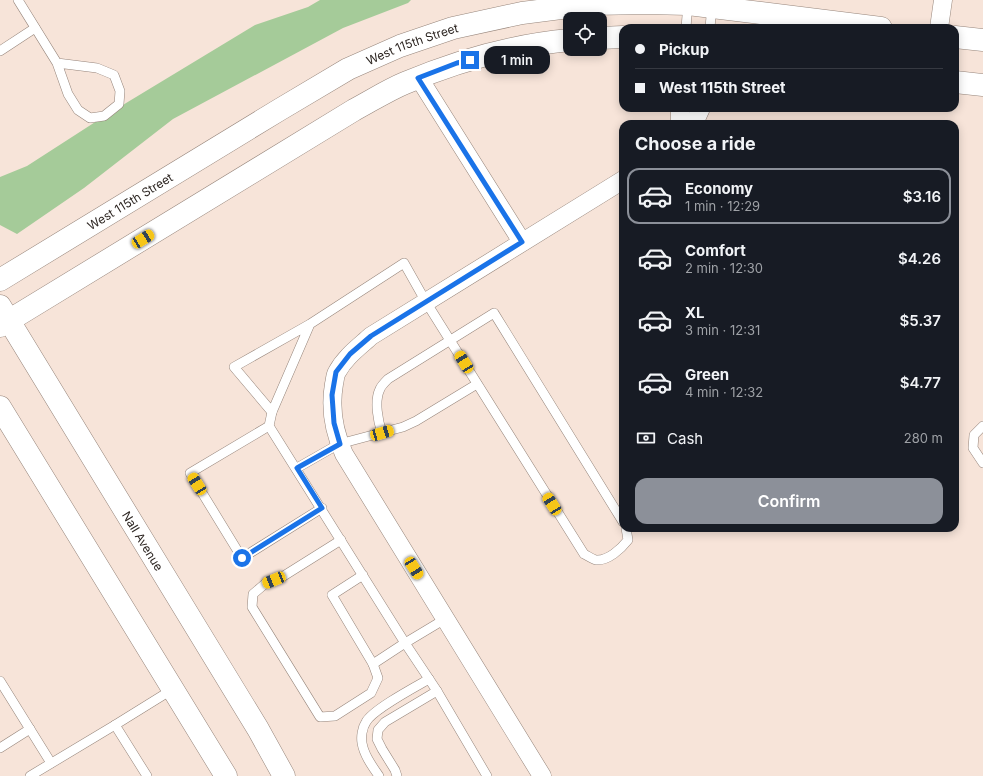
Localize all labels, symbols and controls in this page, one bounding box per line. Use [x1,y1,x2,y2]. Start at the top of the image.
map controls [563,12,607,56]
button: locate [563,12,607,56]
street label: West 115th Street [364,20,459,68]
text: Pickup [659,40,709,59]
callout: 1 min [484,46,550,74]
route end [461,51,479,69]
text: 1 min [501,52,533,68]
text: West 115th Street [659,78,786,97]
text: Choose a ride [635,133,756,154]
street label: West 115th Street [84,169,175,233]
icon: car [637,178,673,214]
text: Economy [685,179,753,198]
text: $3.16 [903,187,941,206]
text: 1 min · 12:29 [685,198,760,214]
car [130,228,156,250]
icon: car [637,240,673,276]
text: Comfort [685,241,746,260]
text: $4.26 [898,249,941,268]
text: 2 min · 12:30 [685,260,763,276]
icon: car [637,302,673,338]
text: XL [685,303,705,322]
text: $5.37 [900,311,941,330]
text: 3 min · 12:31 [685,322,760,338]
car [453,349,475,375]
icon: car [637,364,673,400]
text: Green [685,365,729,384]
text: $4.77 [900,373,941,392]
text: 4 min · 12:32 [685,384,763,400]
car [369,424,395,442]
icon: cash [635,427,657,449]
text: Cash [667,429,703,448]
text: 280 m [904,430,943,446]
car [186,471,208,497]
button: Confirm [635,478,943,524]
car [541,491,563,517]
street label: Nall Avenue [119,508,167,573]
route start [233,549,251,567]
car [403,555,425,581]
car [261,570,287,590]

